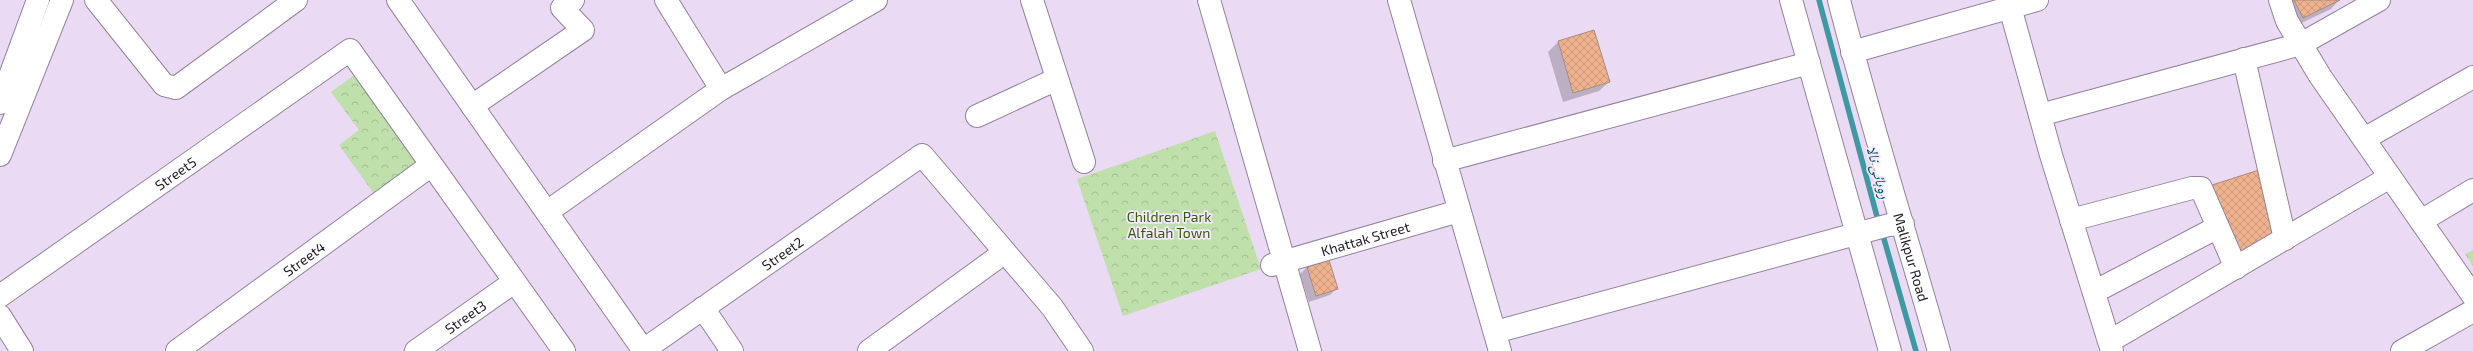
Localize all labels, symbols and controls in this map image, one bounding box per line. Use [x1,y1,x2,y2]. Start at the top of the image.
water label: روہائی نالا [1862,143,1895,201]
street label: Street5 [151,153,199,193]
park label: Children Park Alfalah Town [1127,208,1211,241]
street label: Malikpur Road [1891,211,1933,303]
street label: Khattak Street [1319,217,1412,259]
street label: Street2 [758,232,806,273]
street label: Street4 [280,237,328,279]
street label: Street3 [441,296,489,337]

